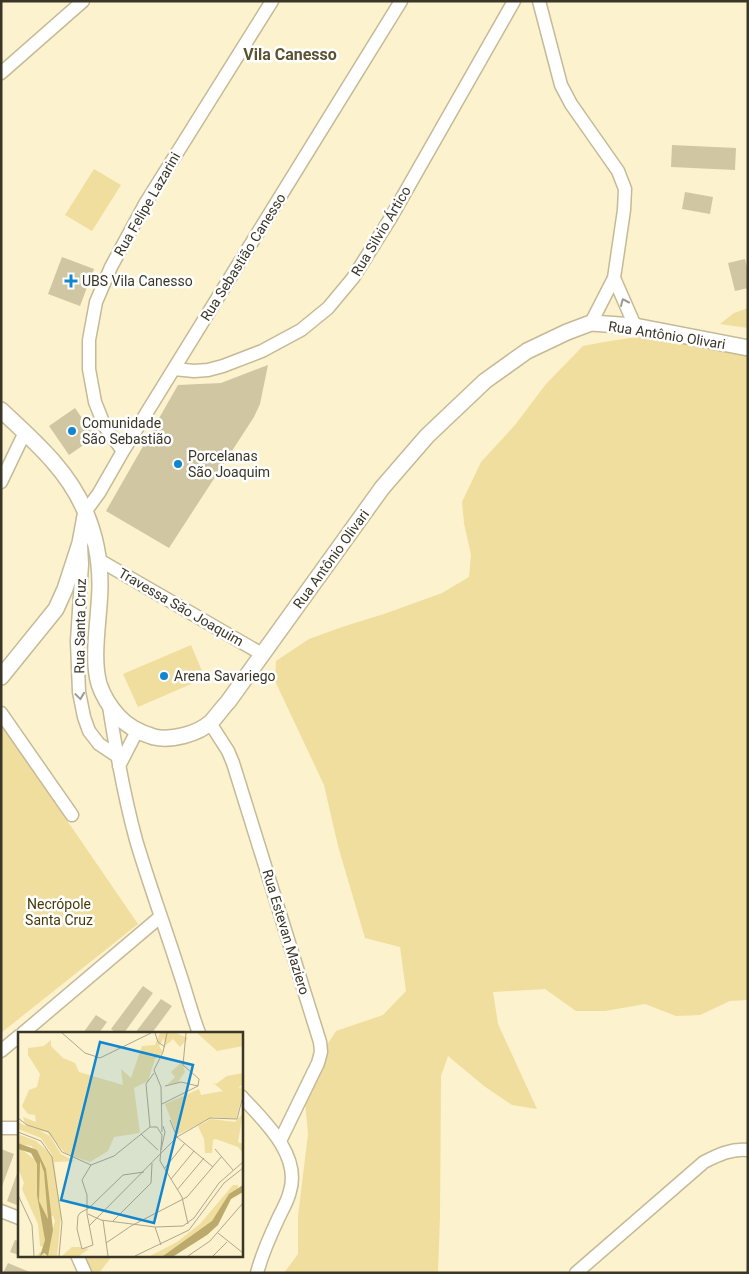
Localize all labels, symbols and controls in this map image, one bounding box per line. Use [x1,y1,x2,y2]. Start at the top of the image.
district label: Vila Canesso [243,45,337,64]
street label: Rua Felipe Lazarini [111,149,183,259]
street label: Rua Silvio Ártico [347,183,414,279]
street label: Rua Sebastião Canesso [197,190,289,324]
place label: UBS Vila Canesso [82,273,193,289]
marker: UBS Vila Canesso [64,274,78,288]
one-way arrow [620,298,631,307]
street label: Rua Antônio Olivari [607,318,727,352]
place label: Comunidade São Sebastião [82,415,171,447]
marker: Comunidade São Sebastião [66,425,78,437]
place label: Porcelanas São Joaquim [188,448,270,480]
marker: Porcelanas São Joaquim [172,458,184,470]
street label: Rua Antônio Olivari [290,506,372,612]
street label: Travessa São Joaquim [116,565,246,649]
street label: Rua Santa Cruz [71,578,89,674]
place label: Arena Savariego [174,668,276,684]
marker: Arena Savariego [158,670,170,682]
one-way arrow [74,693,85,701]
street label: Rua Estevan Maziero [259,867,313,997]
park label: Necrópole Santa Cruz [25,896,93,928]
inset map [18,1032,242,1256]

